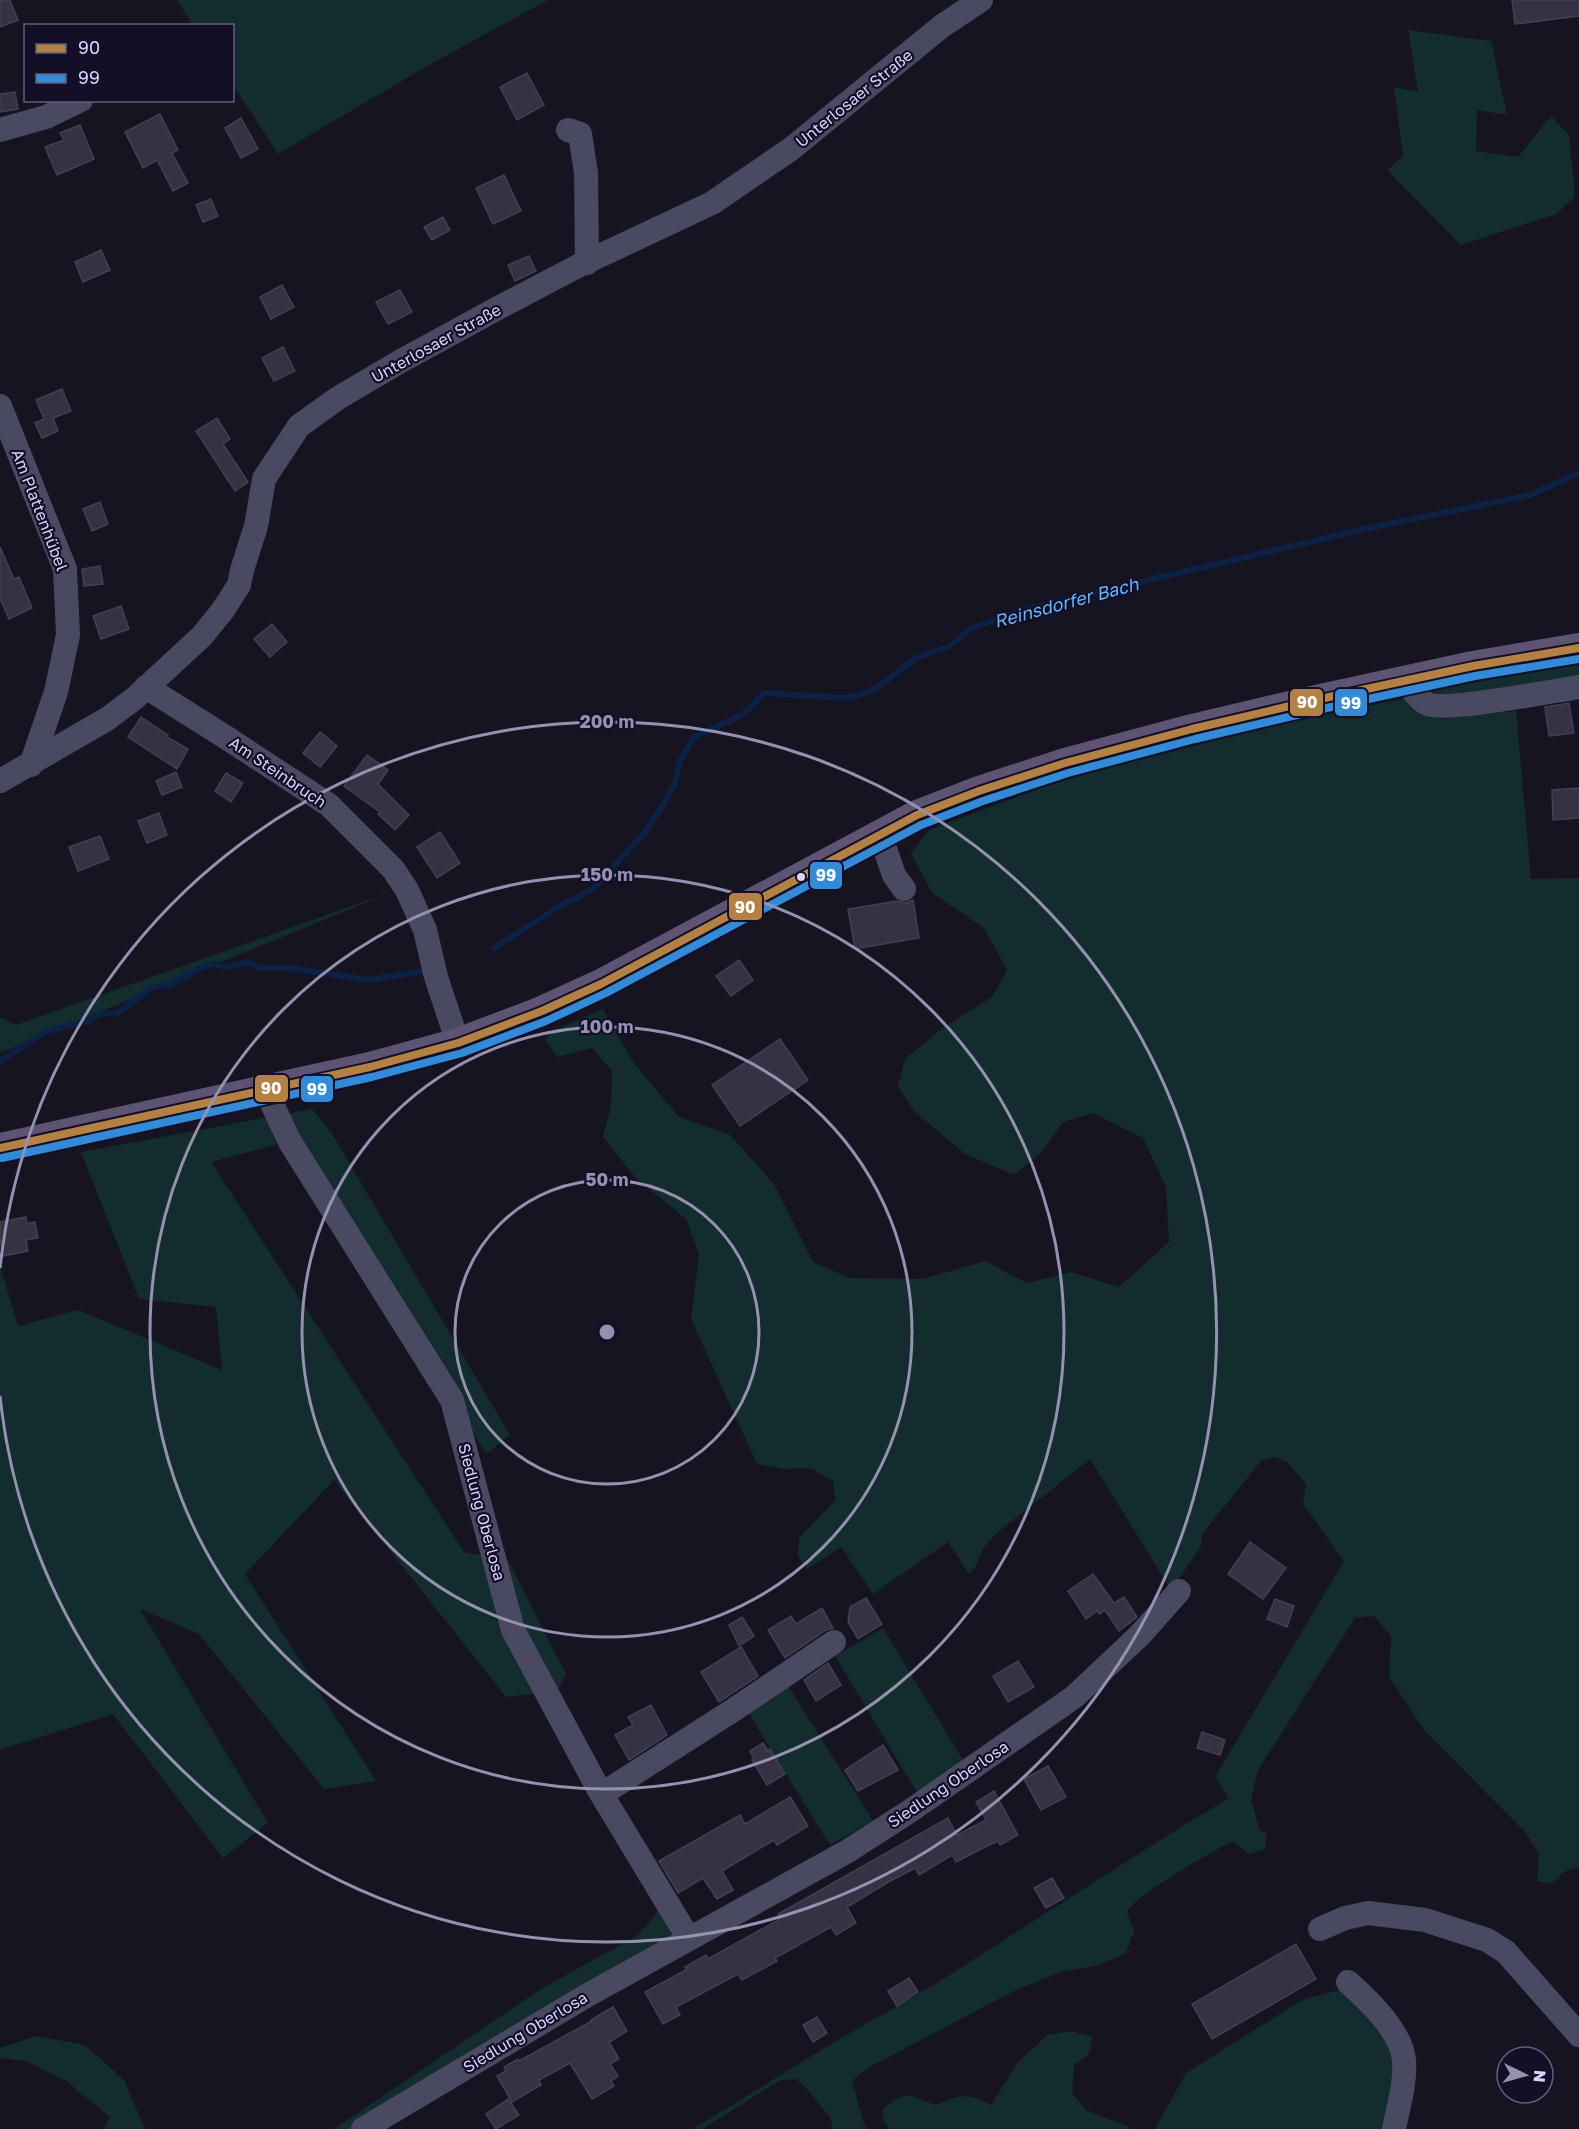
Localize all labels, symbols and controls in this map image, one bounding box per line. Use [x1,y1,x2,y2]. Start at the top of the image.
legend [24,24,234,102]
text: 90 [78,36,100,58]
street label: Unterlosaer Straße [791,45,917,151]
text: 99 [78,66,100,88]
street label: Unterlosaer Straße [368,299,504,387]
street label: Am Plattenhübel [8,446,72,574]
water label: Reinsdorfer Bach [991,572,1142,632]
line badge: 90 [1289,688,1324,717]
line badge: 99 [1334,688,1368,717]
text: 90 [1297,692,1317,712]
text: 99 [1341,693,1361,713]
text: 200 m [580,710,634,732]
street label: Am Steinbruch [226,732,330,812]
line badge: 99 [809,861,843,890]
text: 150 m [581,863,633,885]
text: 99 [816,865,836,885]
unlabelled marker [795,871,807,883]
line badge: 90 [728,892,763,921]
text: 90 [735,897,755,917]
text: 100 m [581,1015,633,1037]
line badge: 90 [254,1074,289,1103]
line badge: 99 [300,1075,334,1103]
text: 90 [261,1078,281,1098]
text: 99 [307,1079,327,1099]
text: 50 m [586,1168,628,1190]
centre of rings [597,1322,617,1342]
street label: Siedlung Oberlosa [454,1441,510,1583]
street label: Siedlung Oberlosa [884,1736,1012,1832]
street label: Siedlung Oberlosa [459,1987,591,2077]
north arrow [1495,2045,1555,2105]
text: N [1529,2069,1550,2083]

